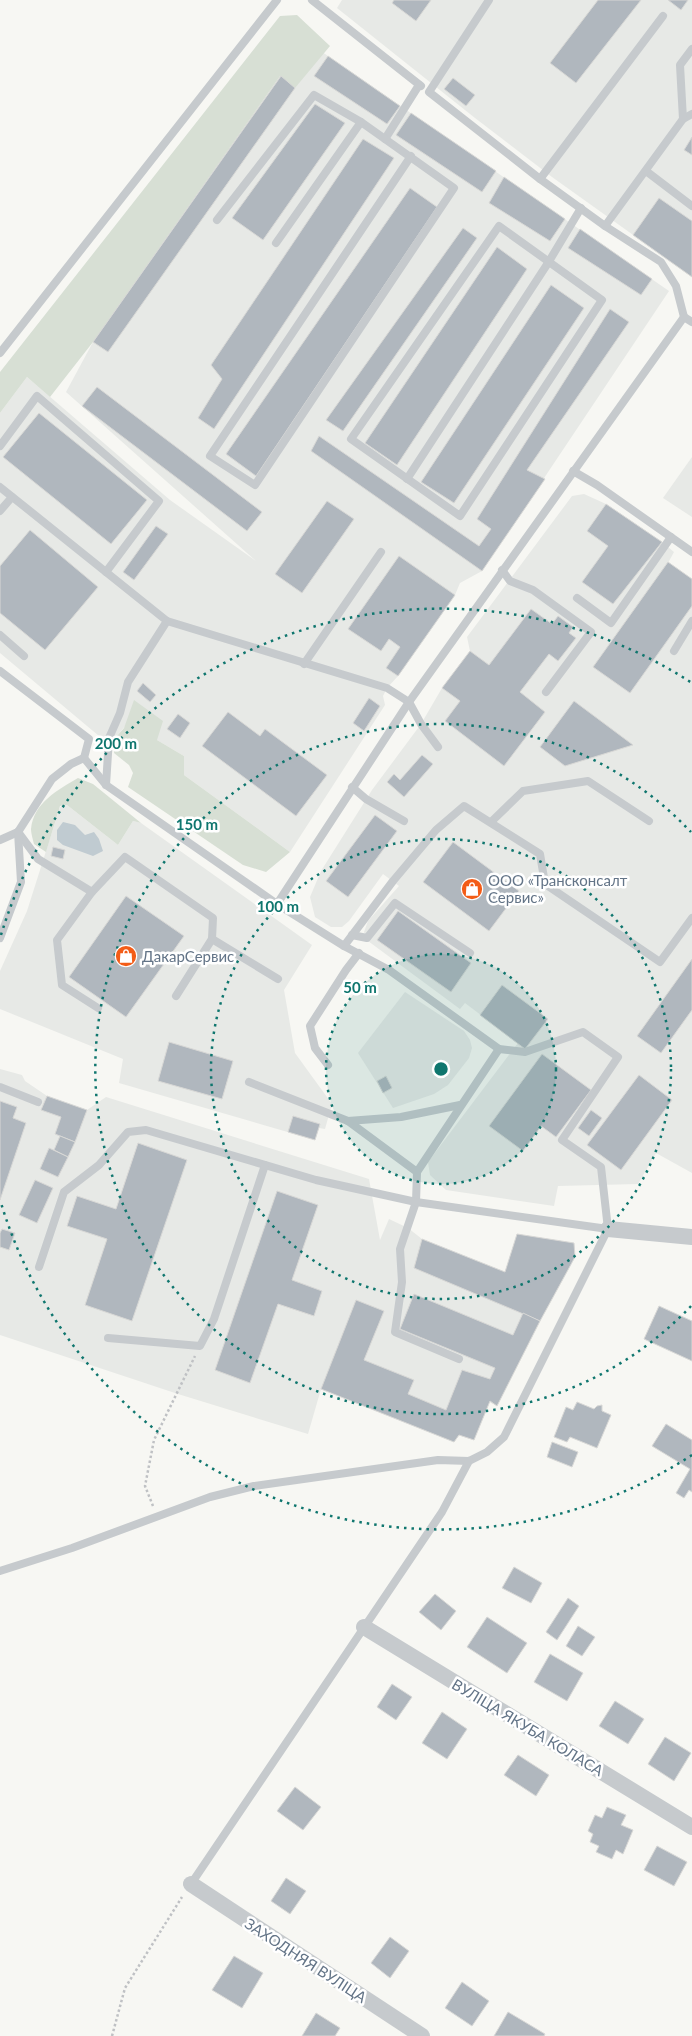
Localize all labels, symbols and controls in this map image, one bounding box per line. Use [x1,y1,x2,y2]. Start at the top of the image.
text: 200 m [95,734,137,752]
text: 150 m [176,815,218,833]
place label: ООО «Трансконсалт Сервис» [488,871,628,906]
shop icon: ООО «Трансконсалт Сервис» [460,877,484,901]
text: 100 m [257,897,299,915]
shop icon: ДакарСервис [114,944,138,968]
place label: ДакарСервис [142,947,234,965]
text: 50 m [343,978,377,996]
centre of rings [432,1060,450,1078]
street label: ВУЛІЦА ЯКУБА КОЛАСА [449,1675,608,1780]
street label: ЗАХОДНЯЯ ВУЛІЦА [242,1914,371,2007]

